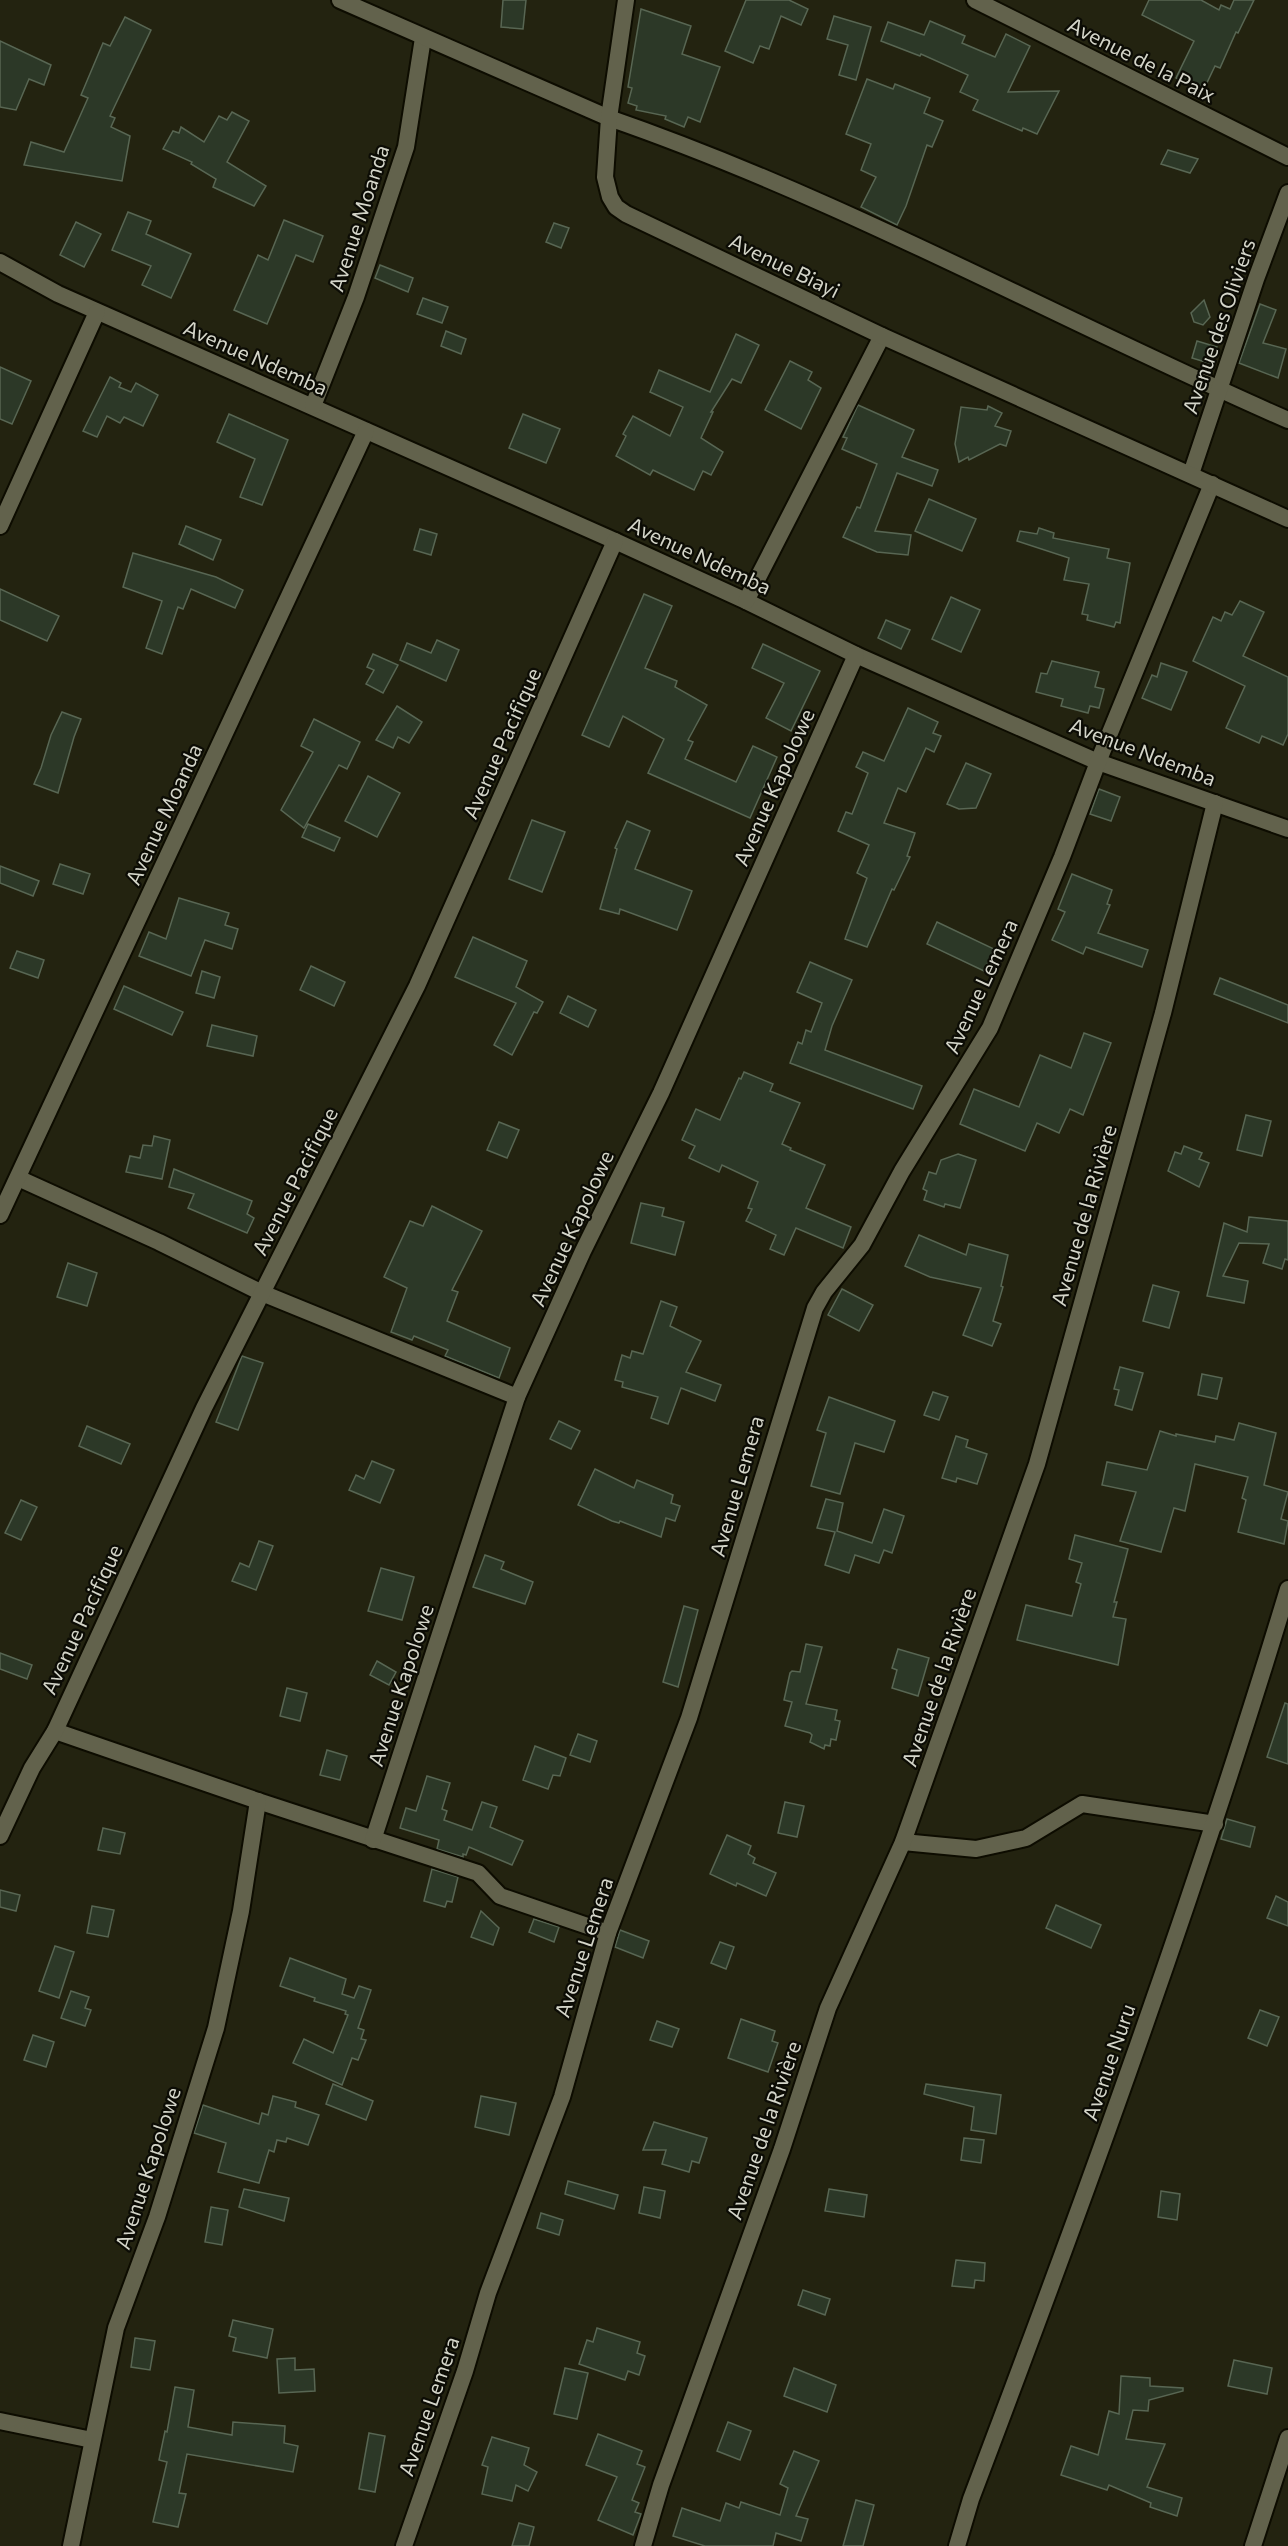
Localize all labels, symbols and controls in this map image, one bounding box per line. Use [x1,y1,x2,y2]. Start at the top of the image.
street label: Avenue de la Paix [1064,11,1220,107]
street label: Avenue Moanda [323,142,393,294]
street label: Avenue Biayi [726,227,844,303]
street label: Avenue des Oliviers [1176,235,1260,417]
street label: Avenue Ndemba [180,314,332,400]
street label: Avenue Ndemba [625,511,775,599]
street label: Avenue Pacifique [456,664,546,822]
street label: Avenue Kapolowe [727,705,819,869]
street label: Avenue Ndemba [1066,712,1220,790]
street label: Avenue Moanda [119,739,207,889]
street label: Avenue Lemera [938,915,1022,1057]
street label: Avenue Pacifique [246,1103,342,1259]
street label: Avenue de la Rivière [1045,1121,1121,1309]
street label: Avenue Kapolowe [524,1146,618,1310]
street label: Avenue Lemera [704,1413,768,1559]
street label: Avenue Pacifique [35,1540,127,1698]
street label: Avenue de la Rivière [896,1584,980,1770]
street label: Avenue Kapolowe [362,1601,438,1769]
street label: Avenue Lemera [549,1874,617,2020]
street label: Avenue Nuru [1076,2000,1140,2124]
street label: Avenue de la Rivière [721,2037,805,2223]
street label: Avenue Kapolowe [109,2084,185,2252]
street label: Avenue Lemera [392,2333,464,2479]

